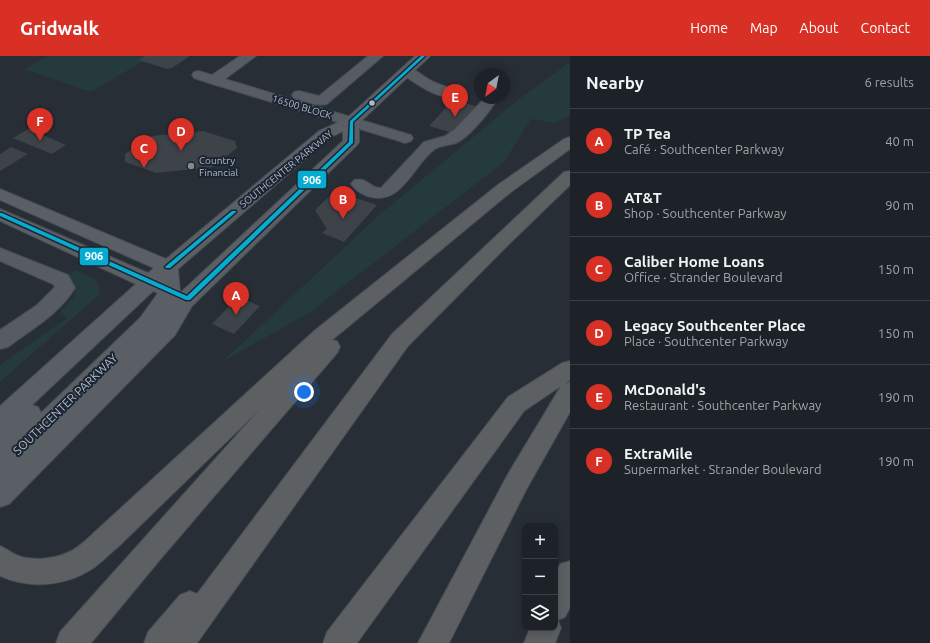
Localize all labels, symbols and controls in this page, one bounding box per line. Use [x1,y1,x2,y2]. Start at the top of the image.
text: Gridwalk [20,17,99,39]
text: Home [690,20,728,36]
text: Map [750,20,778,36]
text: About [800,20,839,36]
text: Contact [861,20,910,36]
north arrow [474,68,510,104]
text: Nearby [586,73,644,92]
text: 6 results [864,75,914,89]
pin: E [442,84,468,117]
street label: 16500 BLOCK [271,93,333,121]
unlabelled marker [367,98,377,108]
pin: F [27,108,53,141]
pin: D [168,118,194,151]
text: TP Tea [624,125,671,142]
street label: SOUTHCENTER PARKWAY [237,128,335,210]
text: A [594,134,604,148]
text: 40 m [885,134,914,148]
pin: C [131,135,157,168]
text: Café · Southcenter Parkway [624,142,784,156]
place label: Country Financial [199,155,238,178]
marker: Country Financial [186,161,196,171]
line badge: 906 [297,170,327,189]
text: 906 [303,174,321,186]
pin: B [330,186,356,219]
text: AT&T [624,189,662,206]
text: B [595,198,603,212]
text: 90 m [885,198,914,212]
text: Shop · Southcenter Parkway [624,206,787,220]
line badge: 906 [79,247,109,266]
text: 906 [85,250,103,262]
text: Caliber Home Loans [624,253,764,270]
text: C [595,262,603,276]
text: 150 m [878,262,914,276]
text: Office · Strander Boulevard [624,270,783,284]
pin: A [223,282,249,315]
text: Legacy Southcenter Place [624,317,806,334]
text: D [594,326,604,340]
text: 150 m [878,326,914,340]
text: Place · Southcenter Parkway [624,334,788,348]
street label: SOUTHCENTER PARKWAY [10,351,120,457]
text: McDonald's [624,381,706,398]
your location [294,382,314,402]
text: E [595,390,603,404]
text: 190 m [878,390,914,404]
text: Restaurant · Southcenter Parkway [624,398,821,412]
text: ExtraMile [624,445,693,462]
text: F [595,454,603,468]
text: 190 m [878,454,914,468]
text: Supermarket · Strander Boulevard [624,462,822,476]
map controls [522,523,558,631]
button: + [522,523,558,559]
button: − [522,559,558,595]
button: layers [522,595,558,631]

